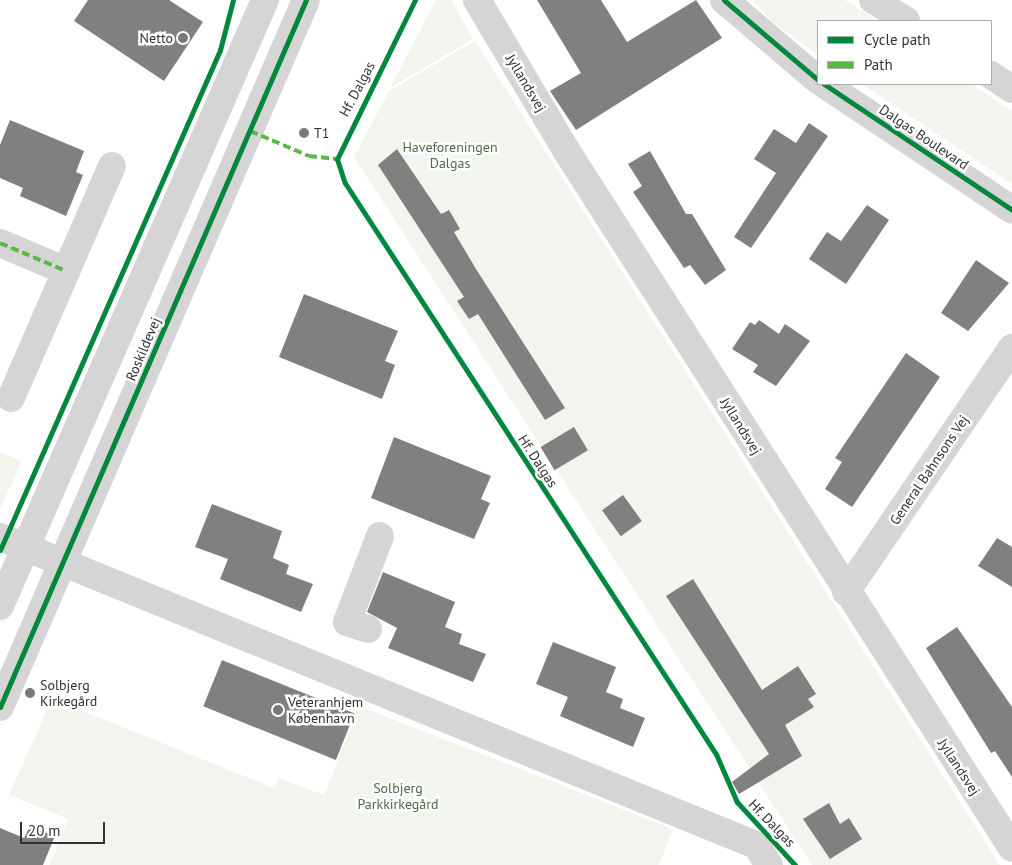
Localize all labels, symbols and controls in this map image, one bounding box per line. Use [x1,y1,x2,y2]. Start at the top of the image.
legend [817,20,992,85]
place label: Netto [140,30,173,46]
text: Cycle path [864,30,930,49]
marker: Netto [177,32,189,44]
street label: Jyllandsvej [502,51,550,115]
text: Path [864,55,893,74]
street label: Hf. Dalgas [335,58,379,120]
street label: Dalgas Boulevard [876,101,972,173]
place label: T1 [314,125,329,141]
marker: T1 [298,127,310,139]
park label: Haveforeningen Dalgas [402,139,498,172]
street label: Roskildevej [122,315,164,383]
street label: Jyllandsvej [717,394,765,458]
street label: General Bahnsons Vej [886,412,972,528]
street label: Hf. Dalgas [514,431,562,491]
place label: Solbjerg Kirkegård [40,677,97,710]
marker: Solbjerg Kirkegård [24,687,36,699]
place label: Veteranhjem København [288,694,363,726]
marker: Veteranhjem København [272,704,284,716]
street label: Jyllandsvej [934,735,984,799]
park label: Solbjerg Parkkirkegård [357,780,439,812]
street label: Hf. Dalgas [745,795,799,851]
scale bar [22,812,108,844]
text: 20 m [28,821,61,840]

